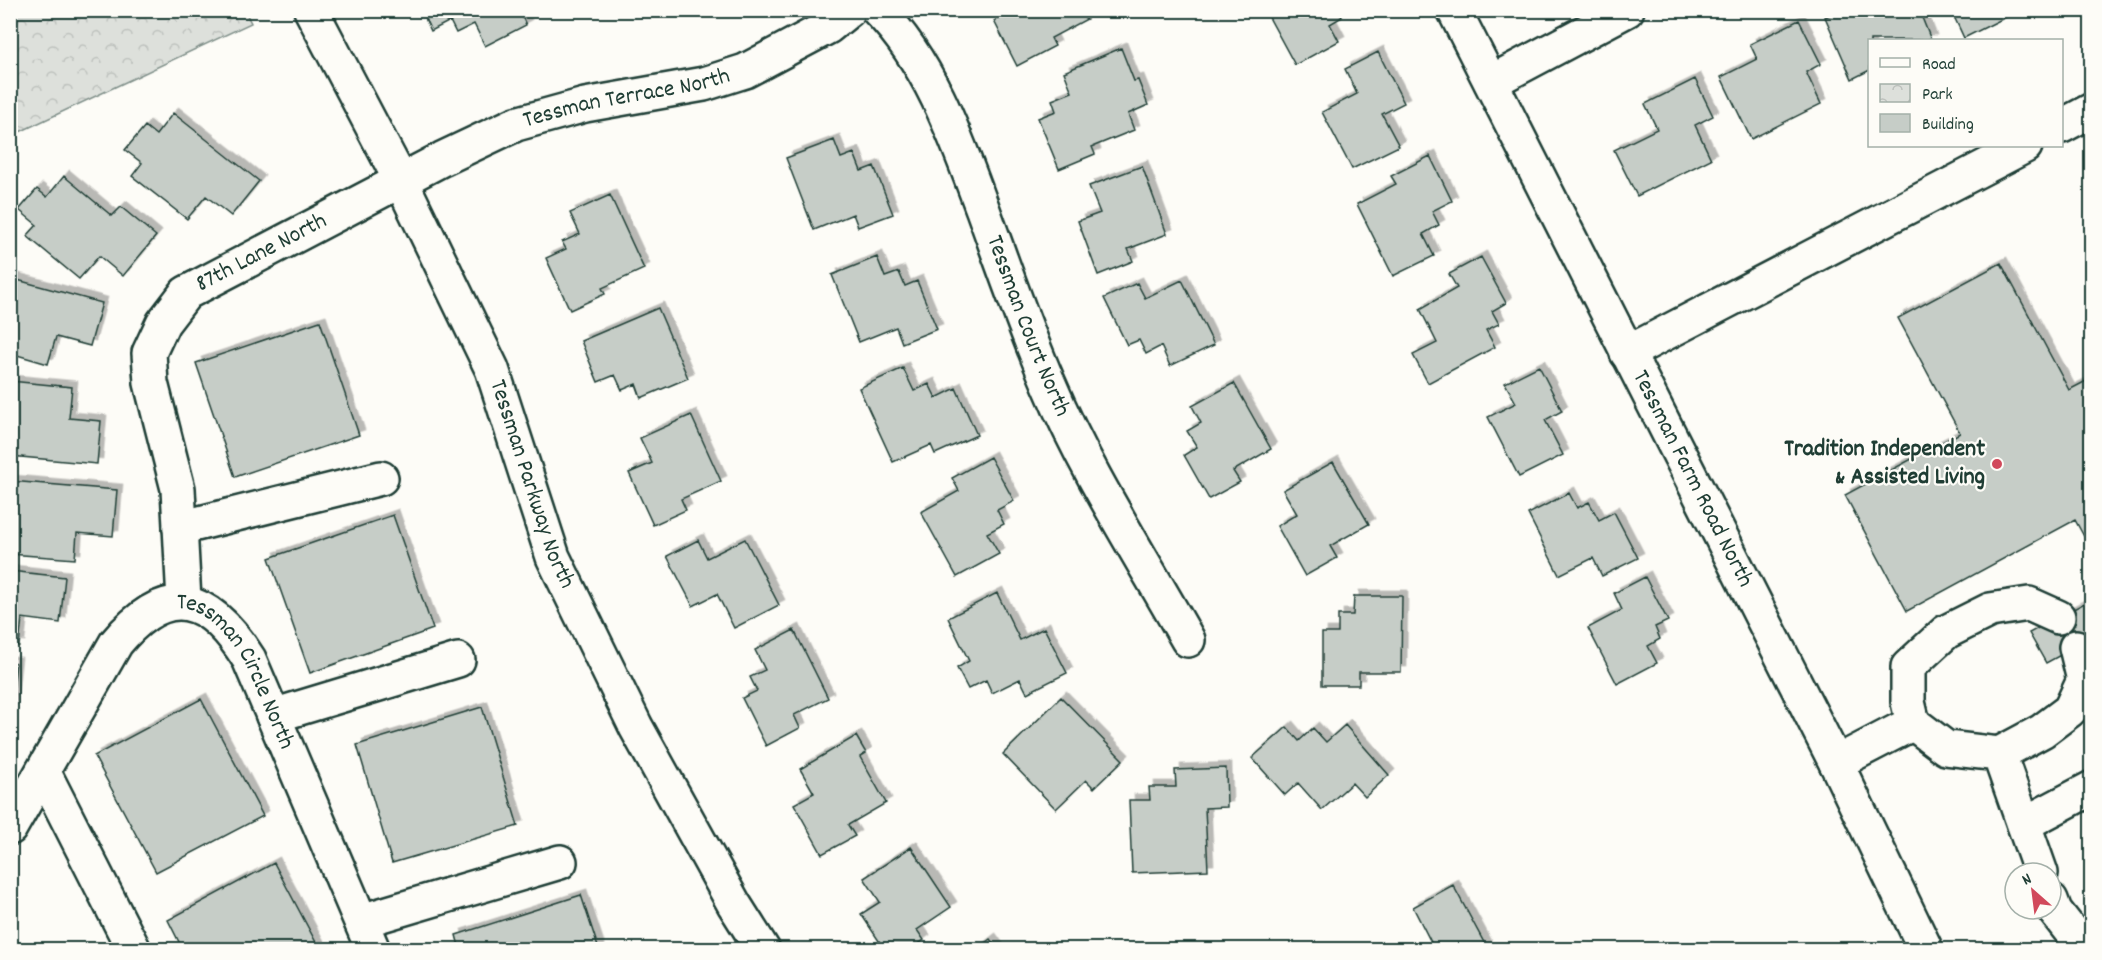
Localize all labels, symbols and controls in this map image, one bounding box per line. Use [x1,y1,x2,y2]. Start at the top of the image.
legend [1868,39,2063,147]
text: Road [1922,53,1956,78]
street label: Tessman Terrace North [519,60,735,138]
text: Park [1922,83,1953,108]
text: Building [1922,113,1974,138]
street label: 87th Lane North [190,205,333,302]
street label: Tessman Court North [977,231,1078,422]
street label: Tessman Farm Road North [1623,365,1761,594]
street label: Tessman Parkway North [480,376,583,595]
place label: Tradition Independent & Assisted Living [1784,433,1985,495]
marker: Tradition Independent & Assisted Living [1990,457,2004,471]
street label: Tessman Circle North [176,586,303,755]
north arrow [2003,861,2063,921]
text: N [2018,868,2036,892]

